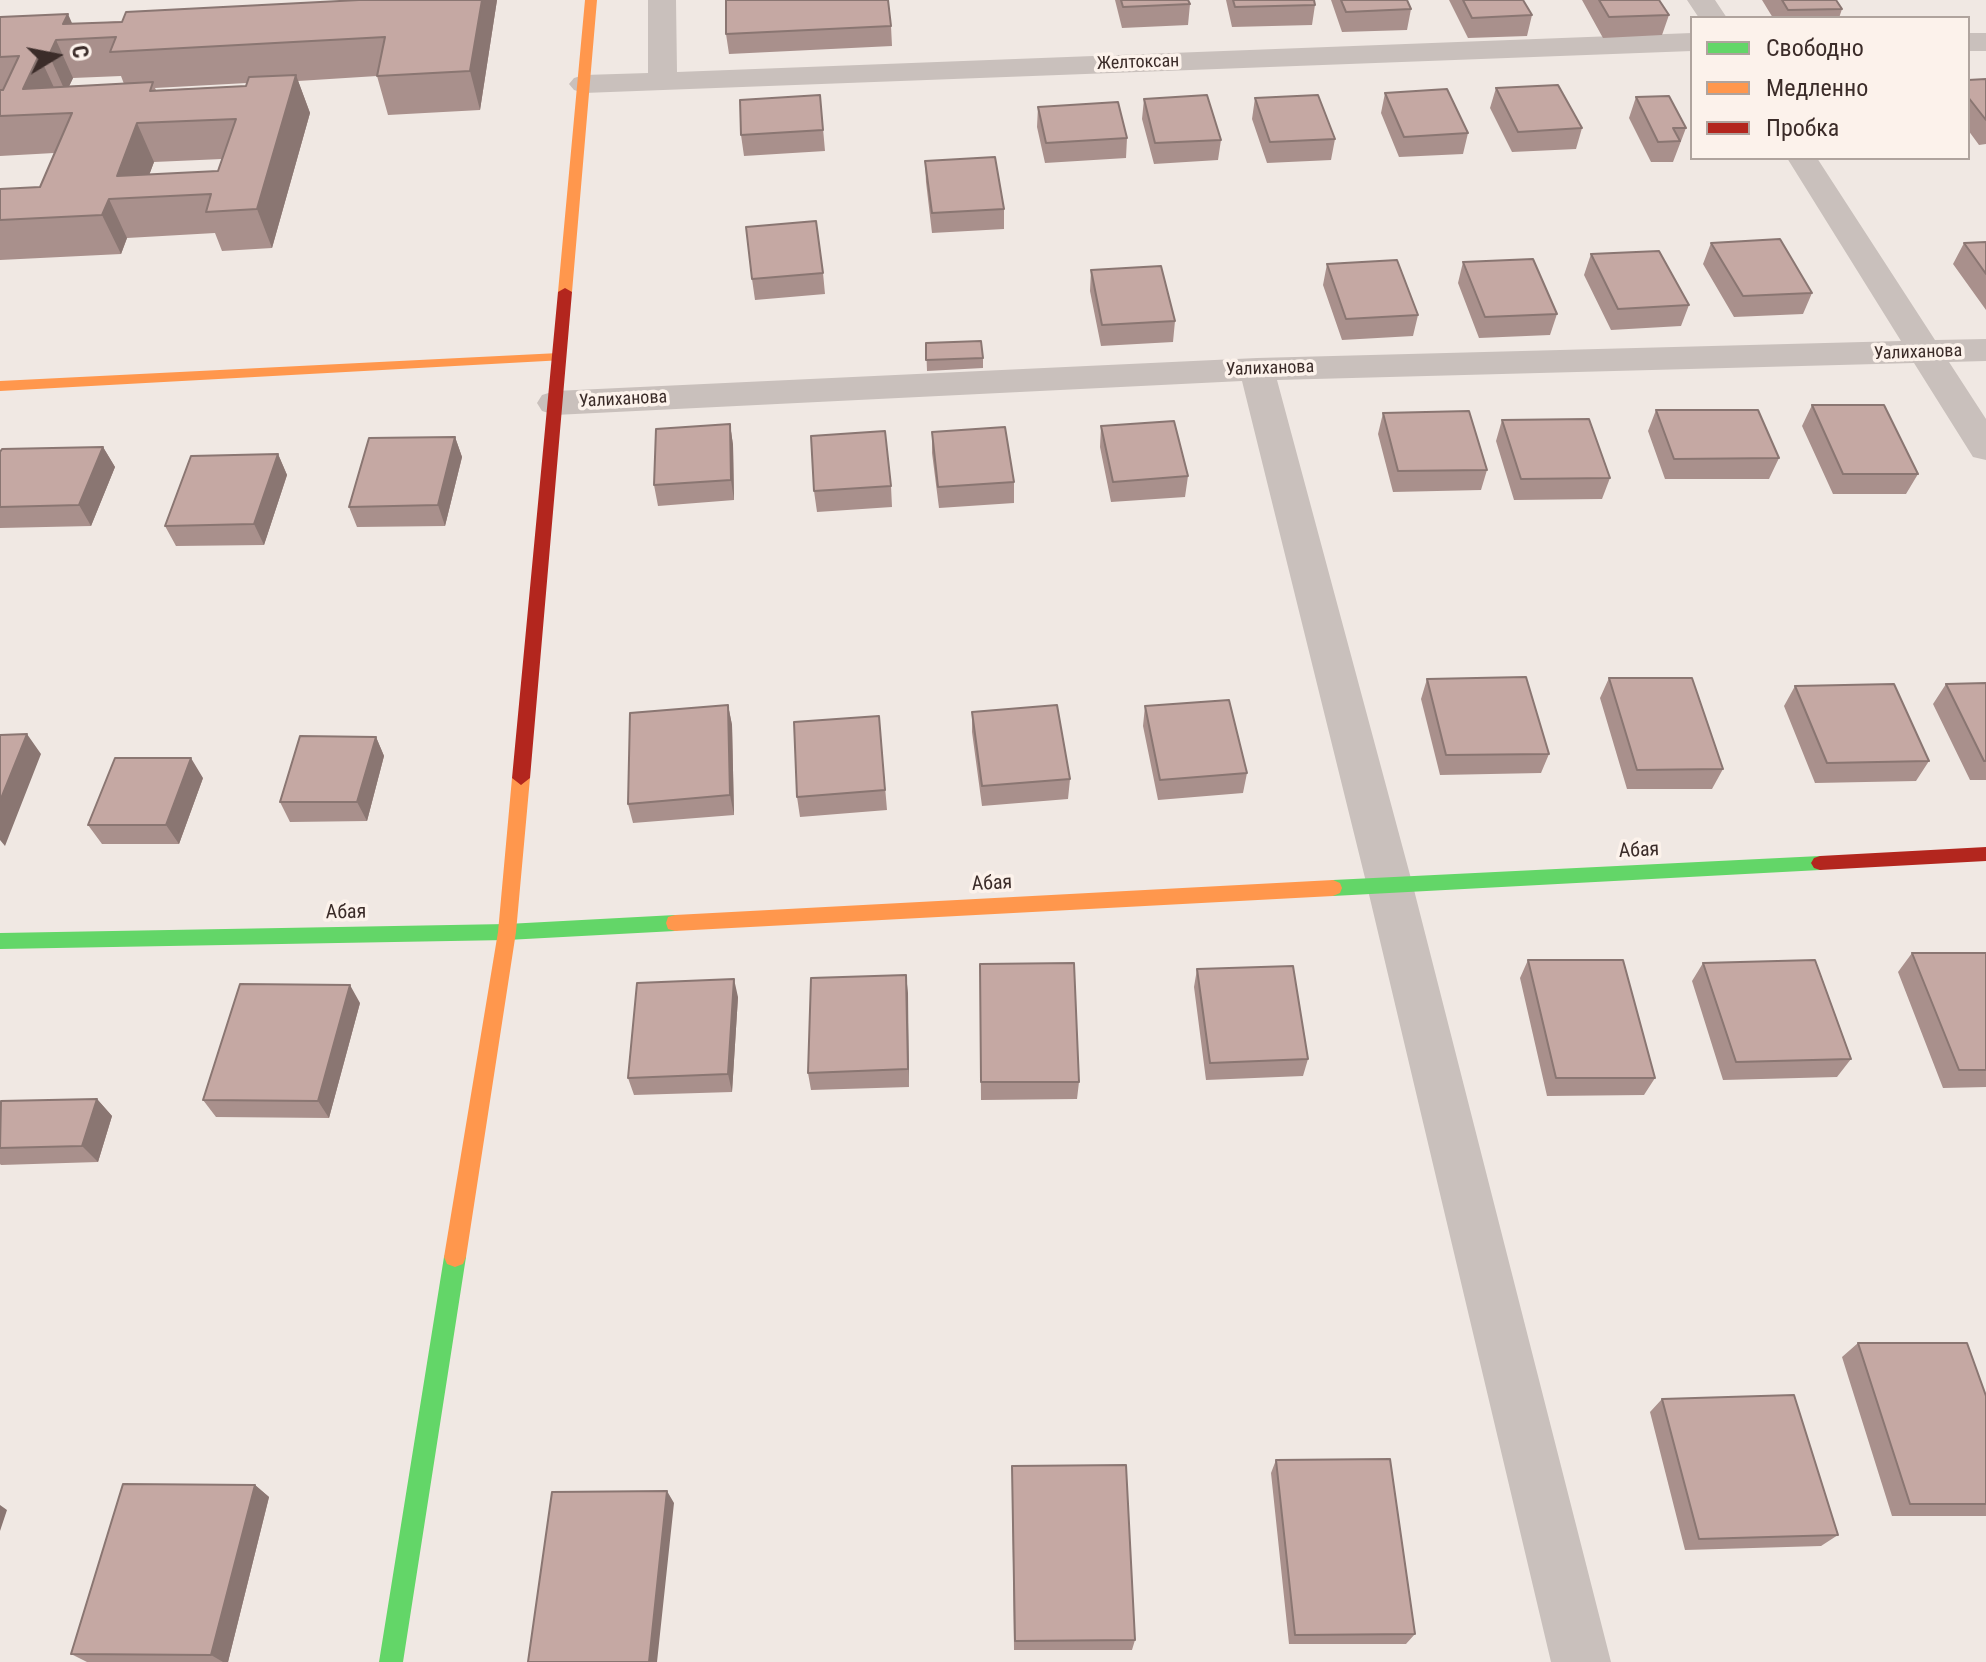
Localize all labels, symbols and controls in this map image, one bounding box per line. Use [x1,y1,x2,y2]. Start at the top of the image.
north arrow [16,16,96,96]
legend [1690,16,1970,160]
text: Свободно [1766,34,1864,62]
text: С [67,43,94,60]
street label: Желтоксан [1096,51,1180,75]
text: Медленно [1766,74,1868,102]
text: Пробка [1766,114,1839,142]
street label: Уалиханова [1874,341,1962,365]
street label: Уалиханова [1226,357,1314,381]
street label: Уалиханова [578,387,668,413]
street label: Абая [1618,838,1660,864]
street label: Абая [971,871,1013,897]
street label: Абая [326,901,366,925]

